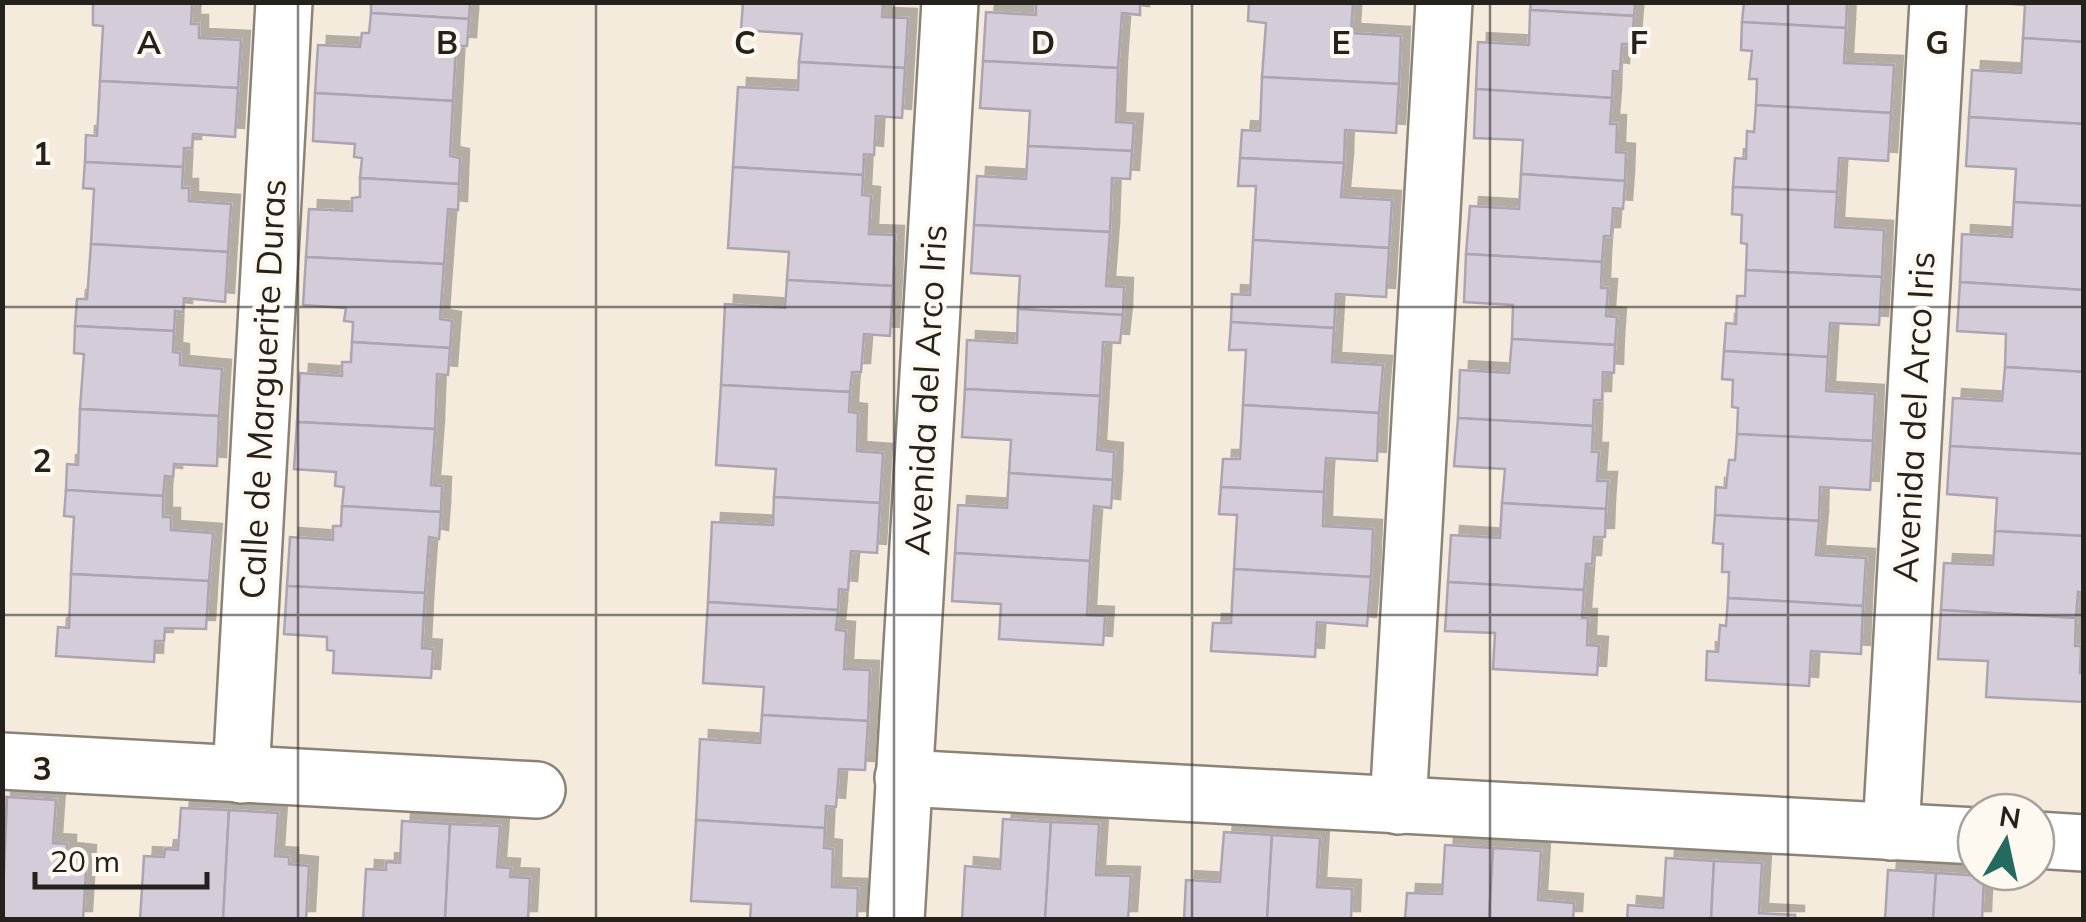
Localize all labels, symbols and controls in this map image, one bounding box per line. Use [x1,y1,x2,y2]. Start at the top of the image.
text: A [137,22,161,62]
text: B [436,22,458,62]
text: C [734,22,756,62]
text: D [1031,22,1055,62]
text: E [1331,22,1351,62]
text: F [1630,22,1648,62]
text: G [1925,22,1949,62]
text: 1 [32,133,52,173]
street label: Calle de Marguerite Duras [229,178,295,600]
street label: Avenida del Arco Iris [894,223,956,557]
street label: Avenida del Arco Iris [1882,250,1944,584]
text: 2 [32,440,52,480]
text: 3 [32,748,52,788]
north arrow [1956,792,2056,892]
text: N [1997,798,2023,836]
scale bar [35,827,208,889]
text: 20 m [50,842,120,880]

